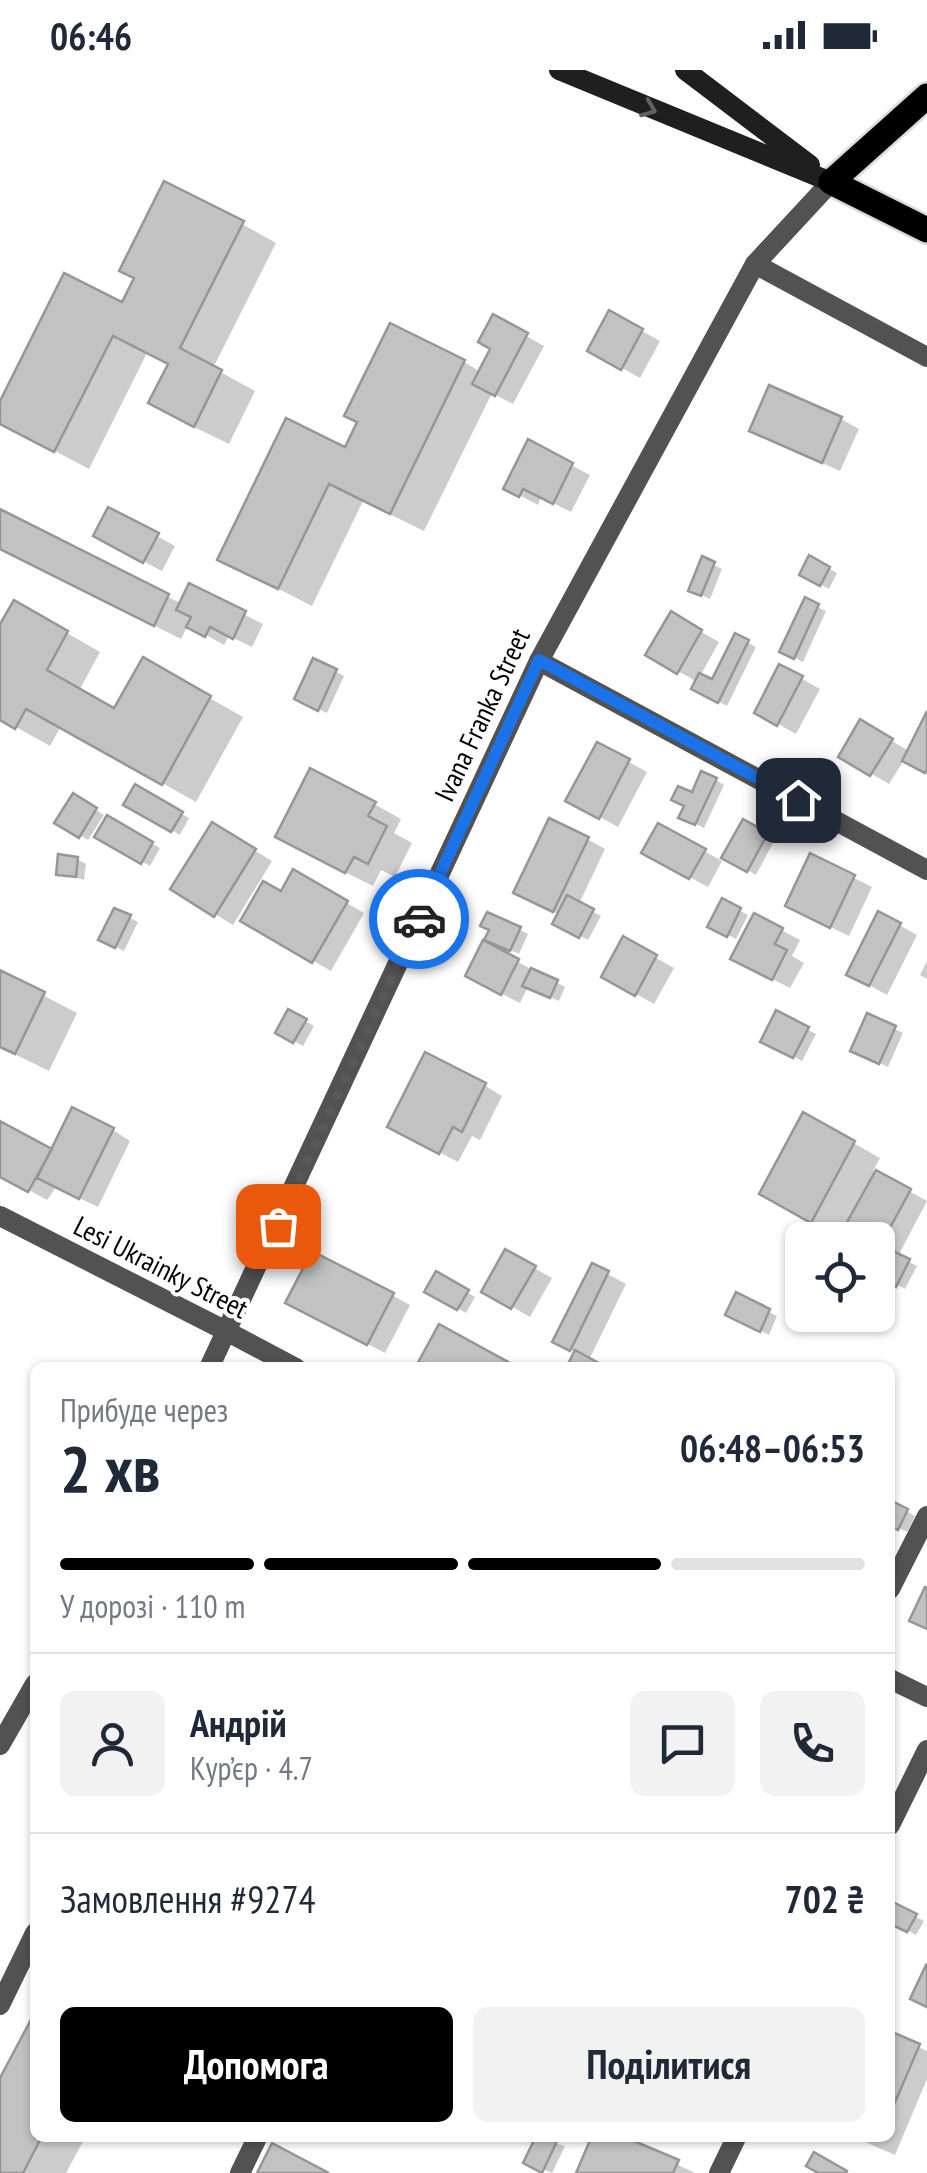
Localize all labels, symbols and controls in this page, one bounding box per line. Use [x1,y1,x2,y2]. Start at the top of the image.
text: 06:46 [50,11,132,60]
one-way arrow [639,97,656,117]
street label: Ivana Franka Street [425,622,538,807]
pin [756,758,841,843]
icon: home [771,773,826,828]
courier [369,869,469,969]
icon: car [392,892,447,947]
pin [236,1184,321,1269]
icon: bag [251,1199,306,1254]
street label: Lesi Ukrainky Street [68,1207,255,1326]
map controls [785,1222,895,1332]
button: locate [785,1222,895,1332]
text: Прибуде через [60,1389,228,1431]
text: 06:48–06:53 [680,1423,865,1472]
text: 2 хв [60,1426,160,1510]
text: У дорозі · 110 m [60,1585,245,1627]
button: person [60,1691,165,1796]
button: chat [630,1691,735,1796]
button: phone [760,1691,865,1796]
text: Андрій [190,1698,287,1747]
text: Кур’єр · 4.7 [190,1747,313,1789]
text: Замовлення #9274 [60,1874,316,1923]
text: 702 ₴ [785,1874,865,1923]
button: Допомога [60,2007,453,2122]
button: Поділитися [473,2007,865,2122]

